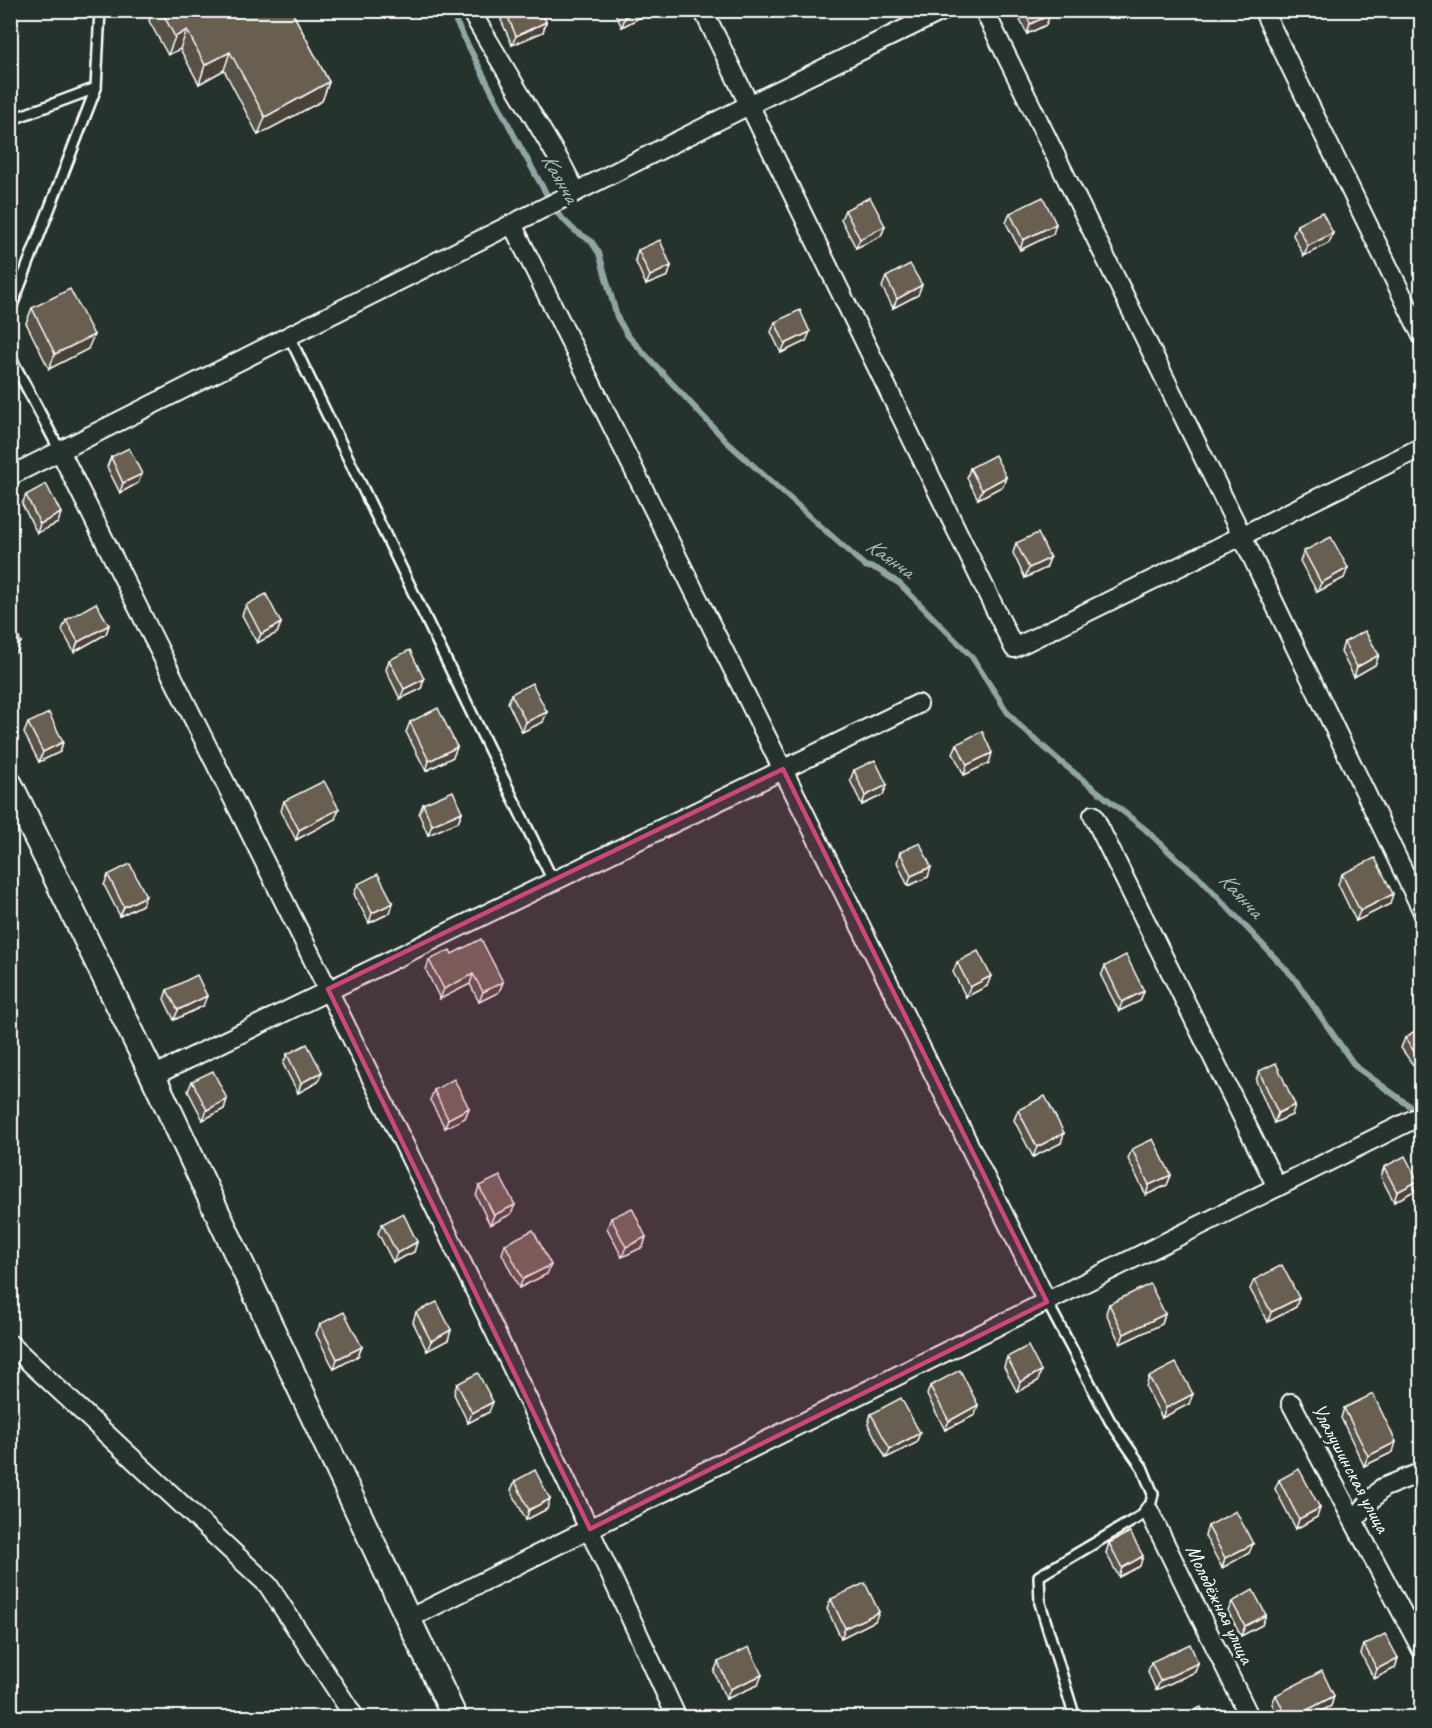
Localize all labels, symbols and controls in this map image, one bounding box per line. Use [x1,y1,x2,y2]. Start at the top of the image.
water label: Каянча [535,148,587,210]
water label: Каянча [860,531,922,586]
water label: Каянча [1213,866,1271,926]
street label: Улалушинская улица [1306,1399,1397,1539]
street label: Молодёжная улица [1180,1540,1261,1669]

